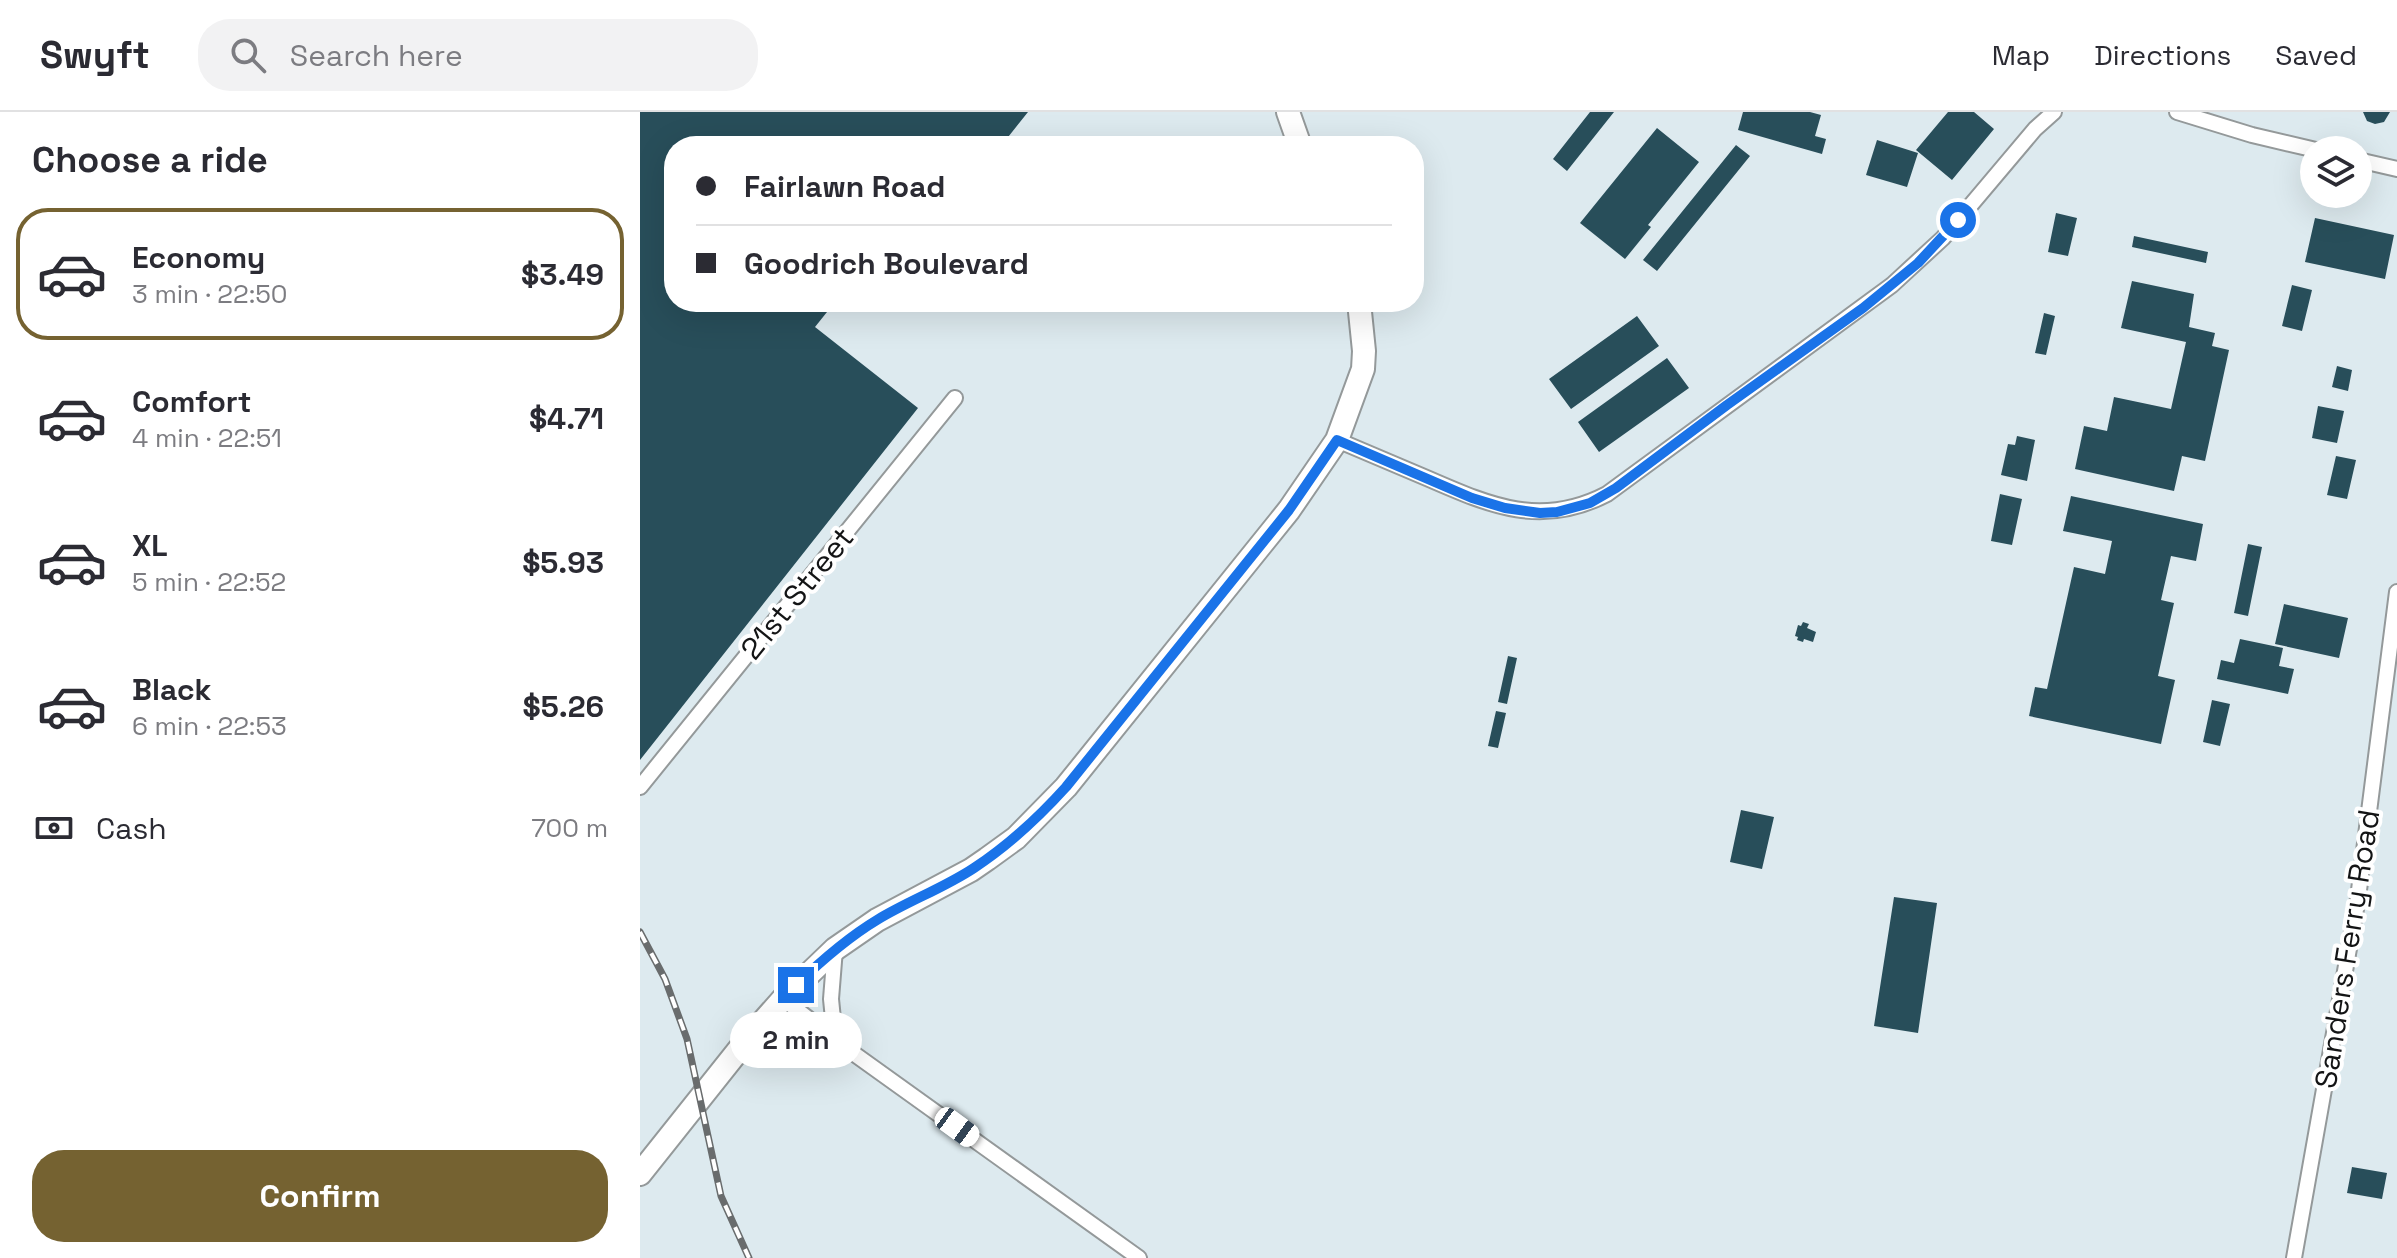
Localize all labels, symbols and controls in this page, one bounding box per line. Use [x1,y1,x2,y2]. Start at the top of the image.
search box [198,19,758,91]
text: Swyft [40,31,150,79]
icon: search [226,33,270,77]
text: Search here [290,36,463,75]
text: Map [1992,37,2050,73]
text: Directions [2094,37,2231,73]
text: Saved [2275,37,2357,73]
map controls [2300,136,2372,208]
button: layers [2300,136,2372,208]
text: Choose a ride [32,137,268,183]
text: Fairlawn Road [744,167,945,206]
route start [1940,202,1976,238]
icon: car [36,238,108,310]
text: Economy [132,238,265,277]
text: Goodrich Boulevard [744,244,1029,283]
text: $3.49 [521,255,604,294]
text: 3 min · 22:50 [132,277,287,311]
icon: car [36,382,108,454]
text: Comfort [132,382,251,421]
text: $4.71 [529,399,604,438]
text: 4 min · 22:51 [132,421,282,455]
street label: 21st Street [732,519,862,667]
icon: car [36,526,108,598]
text: XL [132,526,168,565]
text: $5.93 [522,543,604,582]
text: 5 min · 22:52 [132,565,286,599]
icon: car [36,670,108,742]
text: Black [132,670,211,709]
text: $5.26 [523,687,604,726]
text: 6 min · 22:53 [132,709,287,743]
icon: cash [32,806,76,850]
street label: Sanders Ferry Road [2306,807,2388,1091]
text: Cash [96,809,167,848]
text: 700 m [531,811,608,845]
route end [778,967,814,1003]
callout: 2 min [730,1013,862,1069]
text: 2 min [762,1023,830,1057]
car [931,1103,983,1151]
button: Confirm [32,1150,608,1242]

